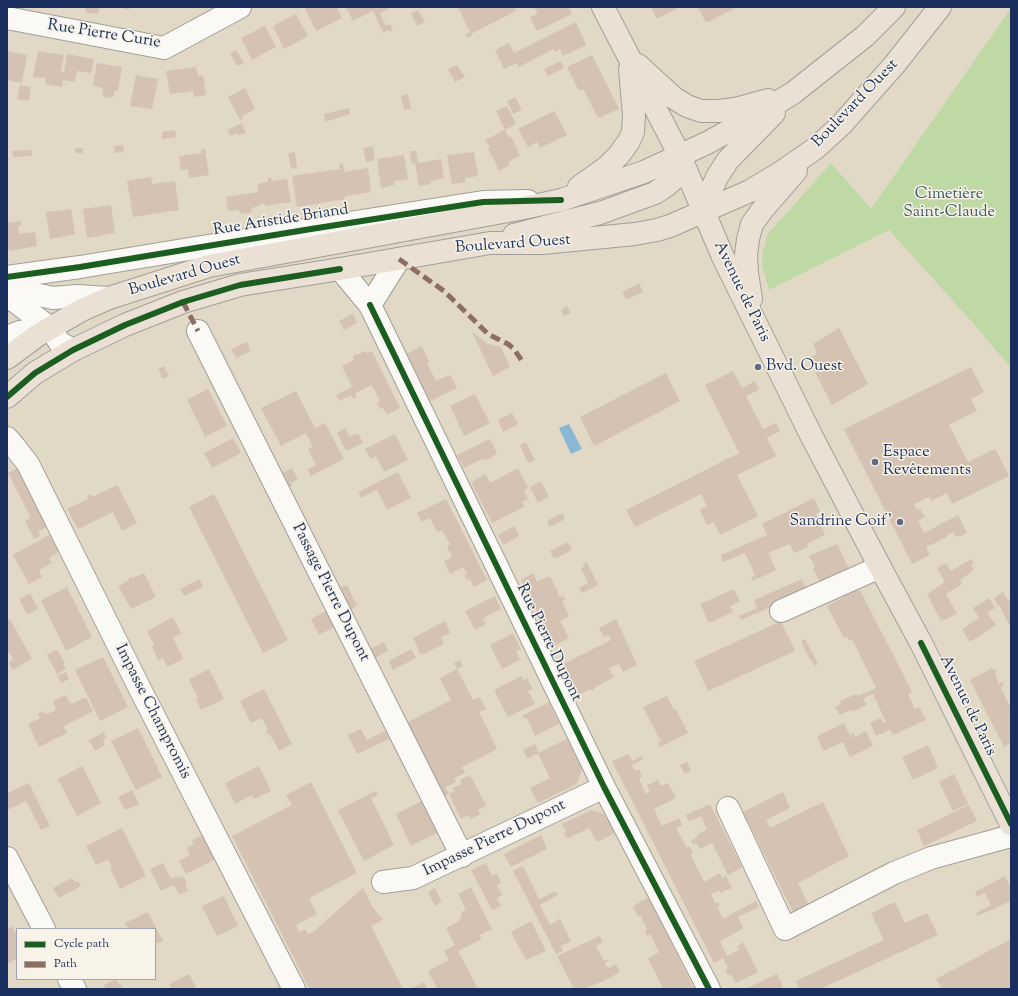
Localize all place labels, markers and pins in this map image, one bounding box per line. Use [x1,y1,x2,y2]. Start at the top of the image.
place label: Bvd. Ouest [766,357,843,377]
marker: Bvd. Ouest [753,362,763,372]
place label: Espace Revêtements [883,443,971,481]
marker: Espace Revêtements [870,457,880,467]
place label: Sandrine Coif' [790,512,892,532]
marker: Sandrine Coif' [895,517,905,527]

